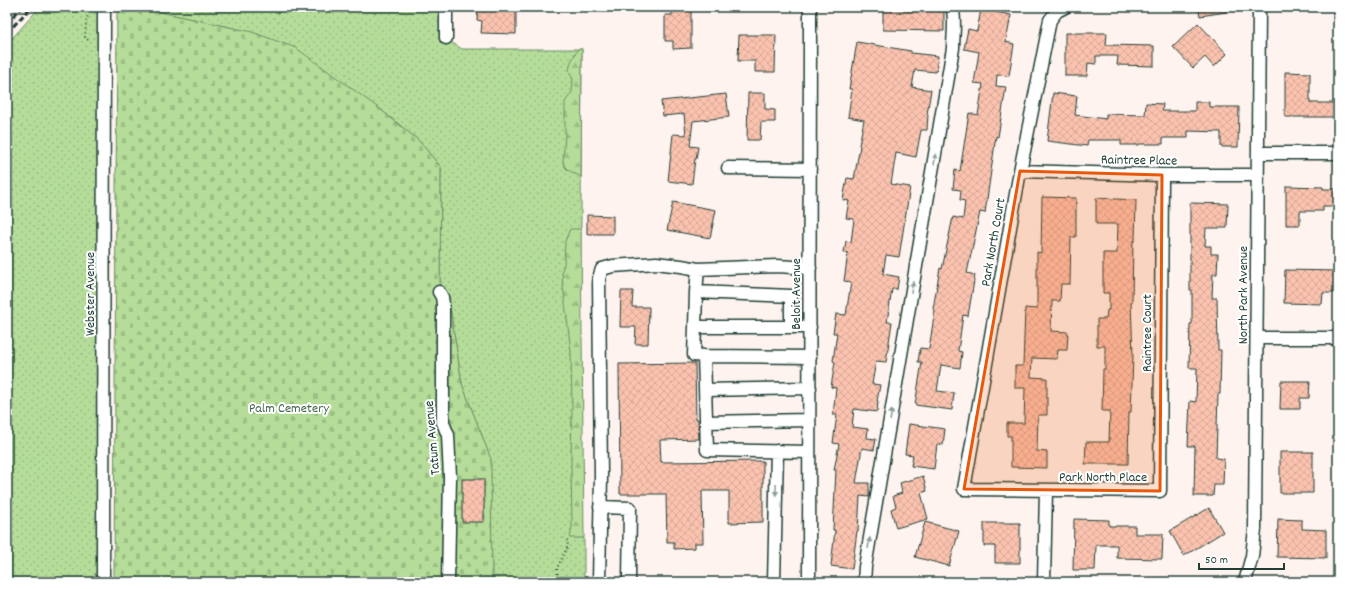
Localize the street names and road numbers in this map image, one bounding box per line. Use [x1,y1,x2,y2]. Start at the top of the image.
street label: Raintree Place [1101,150,1177,172]
street label: Park North Court [976,196,1012,288]
street label: North Park Avenue [1234,246,1254,344]
street label: Webster Avenue [81,252,101,336]
street label: Beloit Avenue [787,258,807,330]
street label: Raintree Court [1138,294,1158,372]
street label: Tatum Avenue [420,400,446,476]
street label: Park North Place [1059,468,1147,488]

